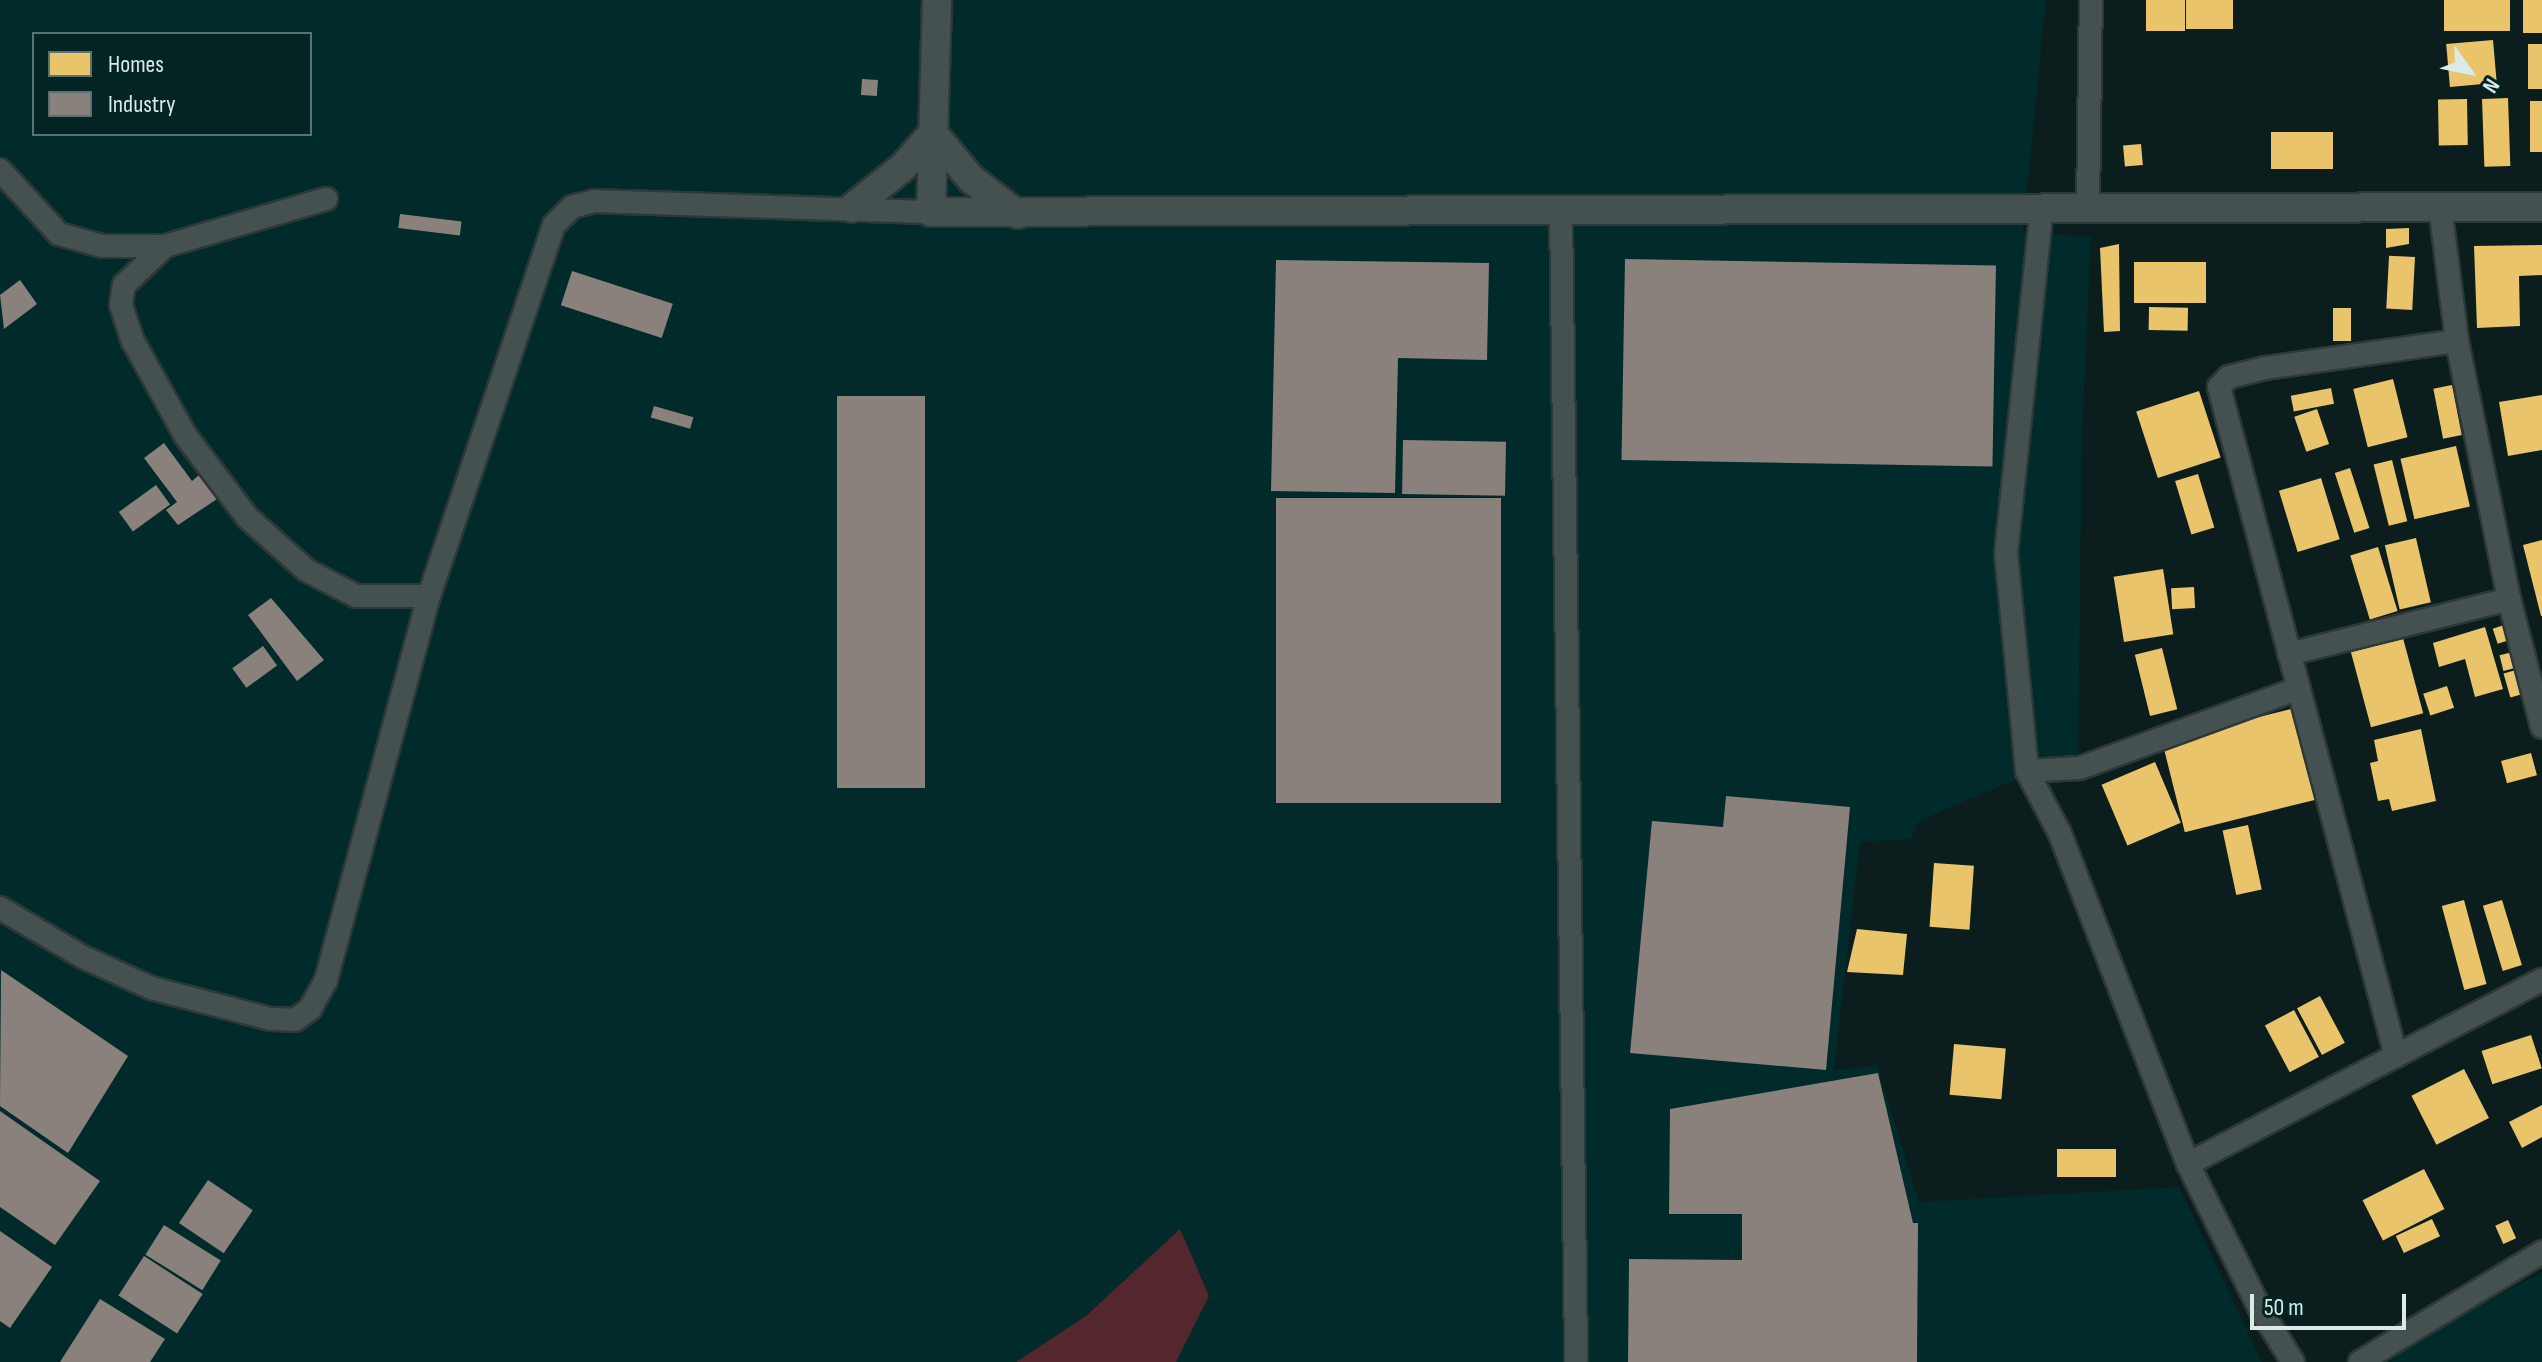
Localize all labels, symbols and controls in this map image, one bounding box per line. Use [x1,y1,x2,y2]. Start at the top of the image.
legend [32,32,312,136]
north arrow [2430,32,2510,112]
text: Homes [108,50,164,79]
text: N [2476,73,2505,98]
text: Industry [108,90,175,119]
scale bar [2254,1278,2410,1328]
text: 50 m [2264,1293,2304,1322]

